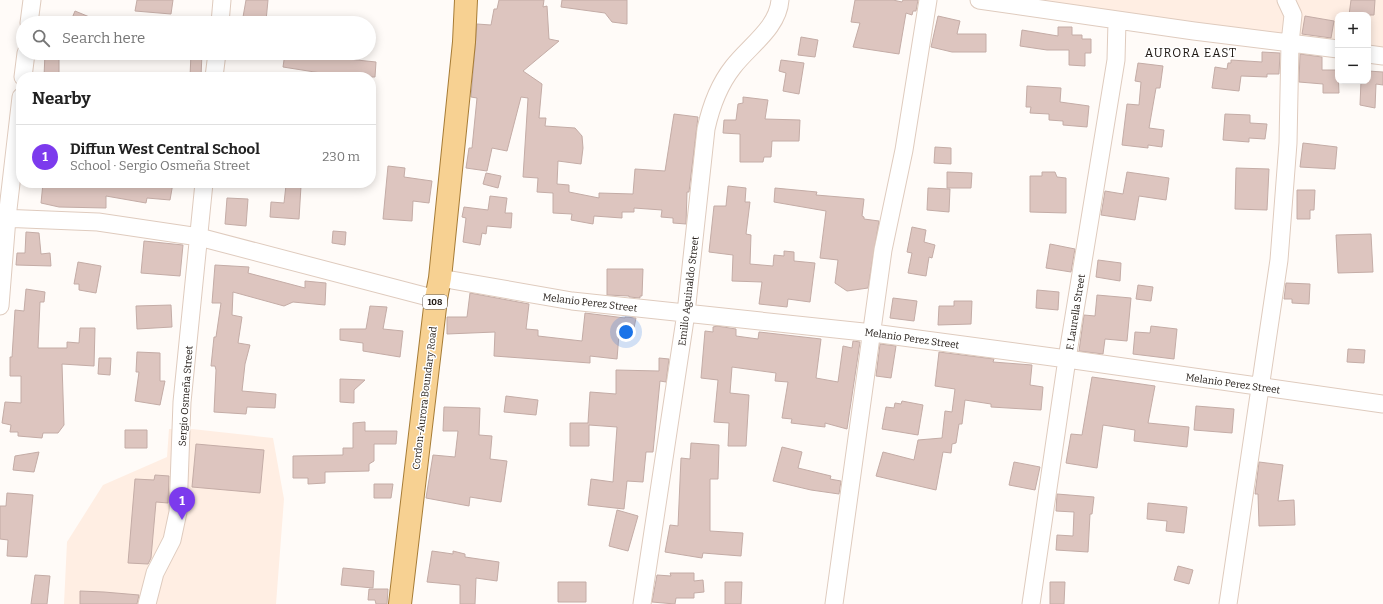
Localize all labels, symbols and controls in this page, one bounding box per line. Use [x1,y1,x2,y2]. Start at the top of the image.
map controls [1335,12,1371,84]
button: + [1335,12,1371,48]
search box [16,16,376,60]
icon: search [30,27,52,49]
text: Search here [62,29,145,47]
district label: AURORA EAST [1145,46,1237,60]
button: − [1335,48,1371,84]
text: Nearby [32,88,91,109]
text: Diffun West Central School [70,140,260,158]
text: 1 [42,149,48,164]
text: 230 m [322,149,360,164]
text: School · Sergio Osmeña Street [70,158,250,173]
street label: Emilio Aguinaldo Street [676,235,702,347]
street label: F. Laurella Street [1064,273,1088,351]
street label: Melanio Perez Street [542,291,638,315]
road number: 108 [423,295,447,309]
your location [616,322,636,342]
street label: Cordon-Aurora Boundary Road [410,326,440,470]
street label: Melanio Perez Street [864,326,960,352]
street label: Sergio Osmeña Street [176,345,196,447]
street label: Melanio Perez Street [1185,371,1281,397]
pin: 1 [169,487,195,520]

